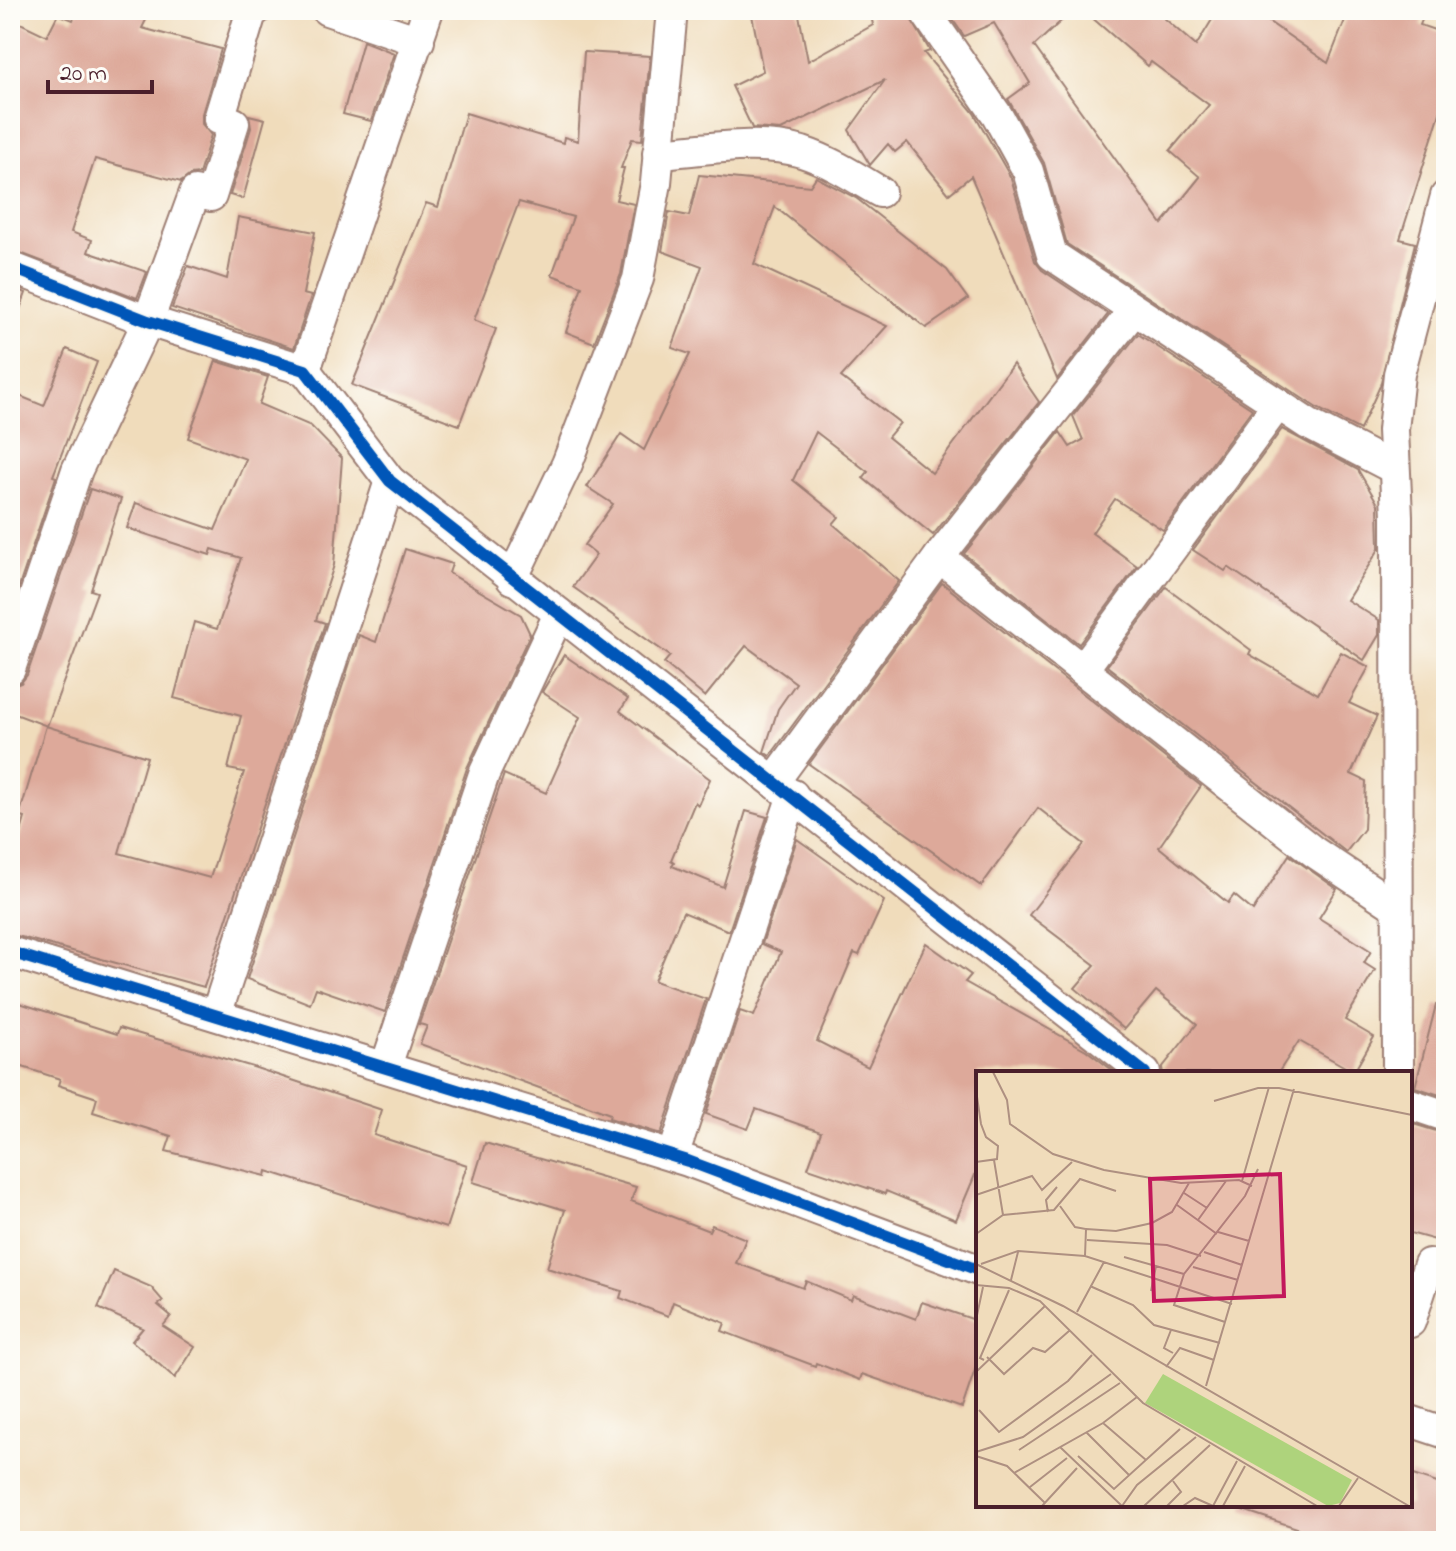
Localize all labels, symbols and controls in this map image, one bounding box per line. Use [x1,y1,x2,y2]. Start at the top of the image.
scale bar [48,44,152,94]
text: 20 m [60,57,107,92]
inset map [976,1071,1412,1507]

